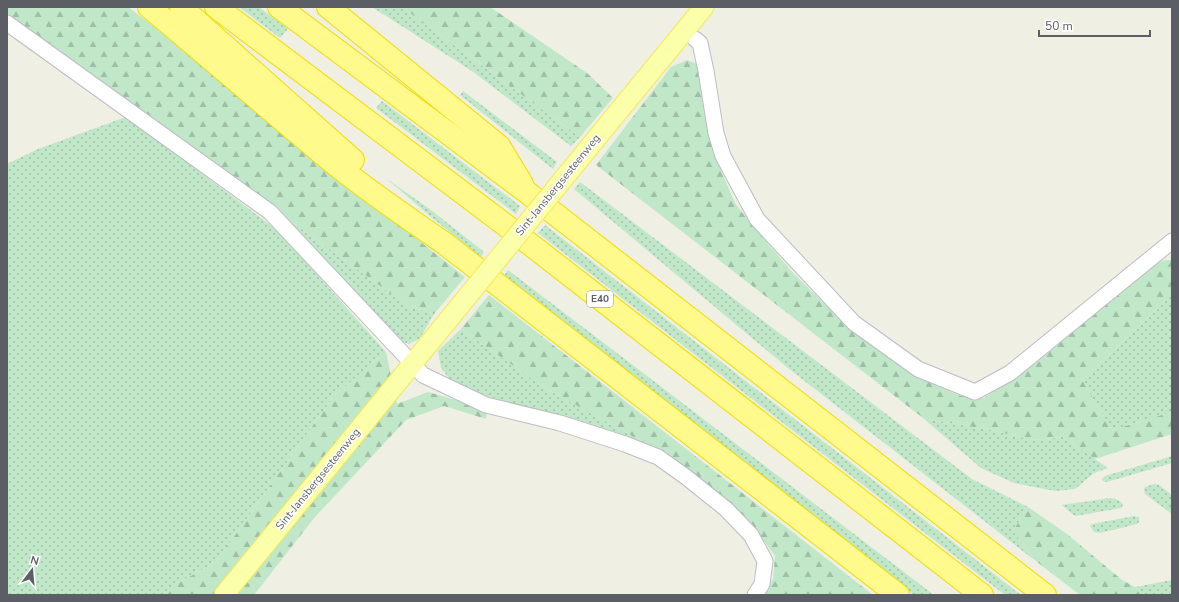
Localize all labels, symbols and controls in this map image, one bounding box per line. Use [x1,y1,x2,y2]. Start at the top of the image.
scale bar [1039,12,1150,38]
text: 50 m [1045,18,1073,34]
street label: Sint-Jansbergsesteenweg [512,131,604,239]
road number: E40 [587,291,613,307]
street label: Sint-Jansbergsesteenweg [272,425,364,533]
north arrow [12,550,52,590]
text: N [29,553,41,569]

